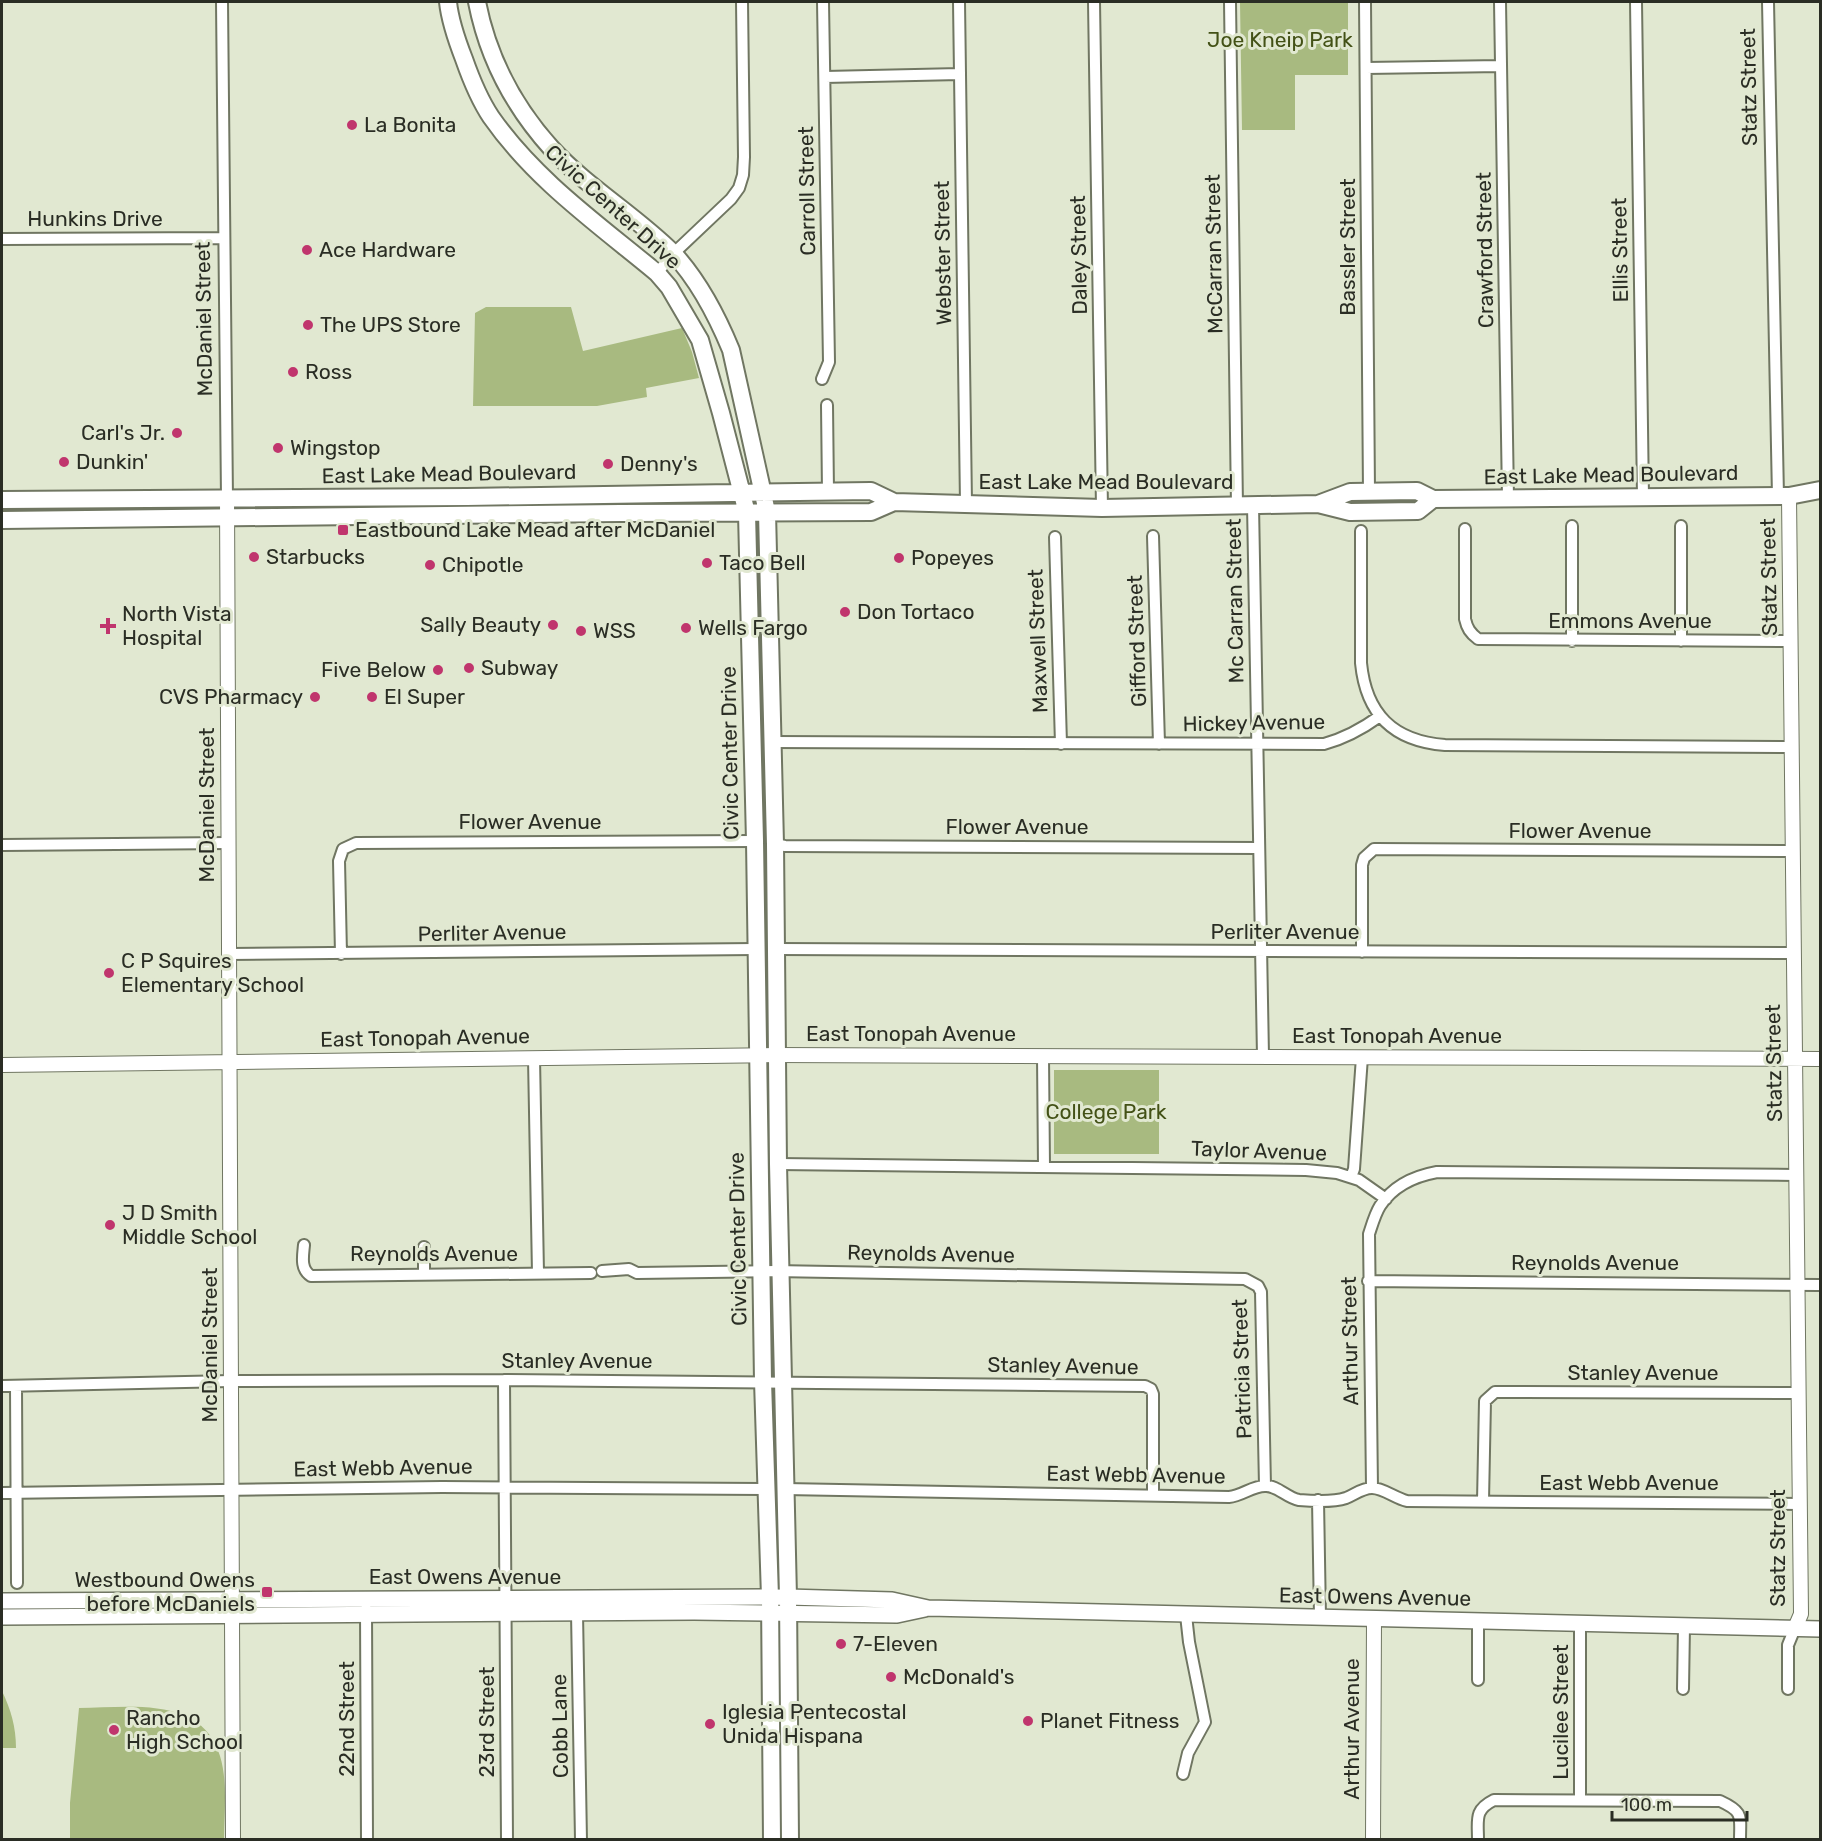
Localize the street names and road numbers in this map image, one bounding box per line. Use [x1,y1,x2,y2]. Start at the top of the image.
street label: Statz Street [1735,28,1762,146]
street label: Carroll Street [793,126,820,256]
street label: Civic Center Drive [540,139,686,274]
street label: Crawford Street [1471,172,1498,328]
street label: McCarran Street [1200,174,1227,334]
street label: Bassler Street [1335,178,1360,316]
street label: Webster Street [929,180,956,326]
street label: Daley Street [1065,195,1092,315]
street label: Ellis Street [1606,198,1633,303]
street label: Hunkins Drive [27,206,163,231]
street label: McDaniel Street [190,241,217,397]
street label: East Lake Mead Boulevard [321,459,577,488]
street label: East Lake Mead Boulevard [1483,460,1739,489]
street label: East Lake Mead Boulevard [979,469,1233,494]
street label: Mc Carran Street [1221,518,1248,684]
street label: Statz Street [1755,518,1782,636]
street label: Maxwell Street [1022,569,1053,713]
street label: Gifford Street [1122,575,1151,707]
street label: Emmons Avenue [1548,608,1712,633]
street label: Civic Center Drive [715,666,744,840]
street label: Hickey Avenue [1183,709,1325,736]
street label: McDaniel Street [194,728,219,882]
street label: Flower Avenue [458,809,602,834]
street label: Flower Avenue [945,814,1089,839]
street label: Flower Avenue [1508,818,1652,843]
street label: Perliter Avenue [417,919,567,946]
street label: Perliter Avenue [1211,919,1359,944]
street label: Statz Street [1760,1004,1787,1122]
street label: East Tonopah Avenue [806,1021,1016,1046]
street label: East Tonopah Avenue [320,1023,530,1052]
street label: East Tonopah Avenue [1292,1023,1502,1048]
street label: Taylor Avenue [1191,1136,1327,1165]
street label: Civic Center Drive [723,1152,752,1326]
street label: Reynolds Avenue [847,1240,1015,1267]
street label: Reynolds Avenue [350,1241,518,1266]
street label: Reynolds Avenue [1511,1250,1679,1275]
street label: McDaniel Street [197,1268,222,1422]
street label: Arthur Street [1336,1276,1363,1406]
street label: Patricia Street [1227,1299,1256,1439]
street label: Stanley Avenue [501,1348,653,1373]
street label: Stanley Avenue [987,1352,1139,1379]
street label: Stanley Avenue [1567,1360,1719,1385]
street label: East Webb Avenue [293,1453,473,1482]
street label: East Webb Avenue [1046,1460,1226,1489]
street label: East Webb Avenue [1539,1470,1719,1495]
street label: Statz Street [1765,1489,1790,1607]
street label: East Owens Avenue [369,1564,561,1589]
street label: East Owens Avenue [1279,1582,1471,1611]
street label: Lucilee Street [1548,1644,1573,1780]
street label: Arthur Avenue [1339,1658,1364,1800]
street label: 22nd Street [334,1661,359,1777]
street label: 23rd Street [474,1666,499,1778]
street label: Cobb Lane [546,1674,573,1778]

